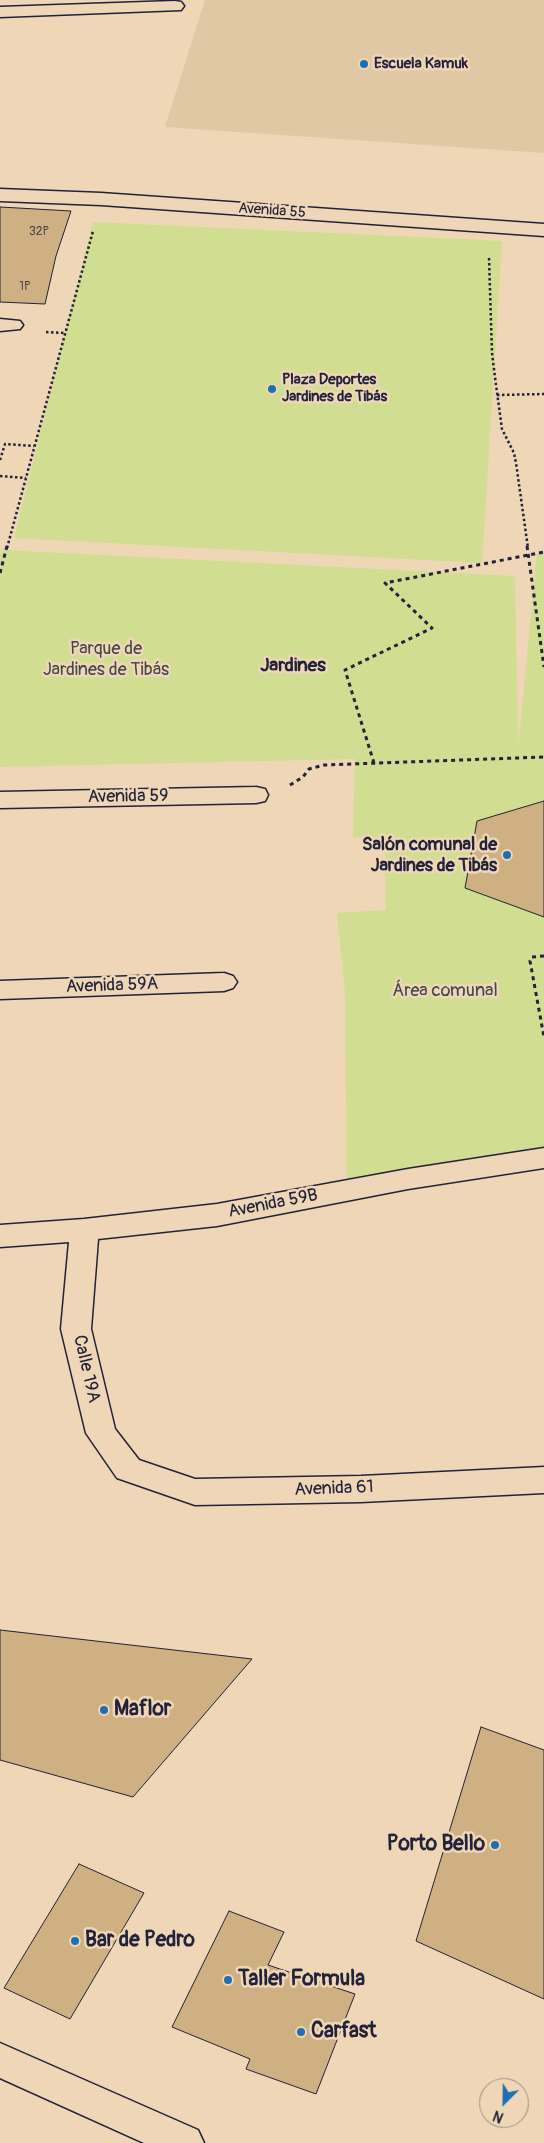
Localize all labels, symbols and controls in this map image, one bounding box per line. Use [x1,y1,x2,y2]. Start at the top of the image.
place label: Escuela Kamuk [374,55,468,73]
marker: Escuela Kamuk [358,58,370,70]
street label: Avenida 55 [238,200,306,222]
house number: 32P [29,225,49,239]
house number: 1P [19,280,31,294]
place label: Plaza Deportes Jardines de Tibás [282,371,387,406]
marker: Plaza Deportes Jardines de Tibás [266,383,278,395]
park label: Parque de Jardines de Tibás [43,638,169,681]
district label: Jardines [260,655,326,677]
street label: Avenida 59 [87,785,169,809]
place label: Salón comunal de Jardines de Tibás [362,834,497,876]
marker: Salón comunal de Jardines de Tibás [501,849,513,861]
street label: Avenida 59A [65,974,159,998]
park label: Área comunal [392,980,498,1002]
street label: Avenida 59B [226,1185,320,1223]
street label: Calle 19A [68,1333,104,1405]
street label: Avenida 61 [294,1477,374,1501]
place label: Maflor [114,1697,171,1723]
marker: Maflor [98,1704,110,1716]
place label: Porto Bello [387,1832,485,1858]
marker: Porto Bello [489,1839,501,1851]
place label: Bar de Pedro [85,1928,195,1954]
marker: Bar de Pedro [69,1935,81,1947]
place label: Taller Formula [238,1967,365,1993]
marker: Taller Formula [222,1974,234,1986]
place label: Carfast [311,2019,377,2045]
marker: Carfast [295,2026,307,2038]
north arrow [479,2078,529,2128]
text: N [491,2107,506,2126]

